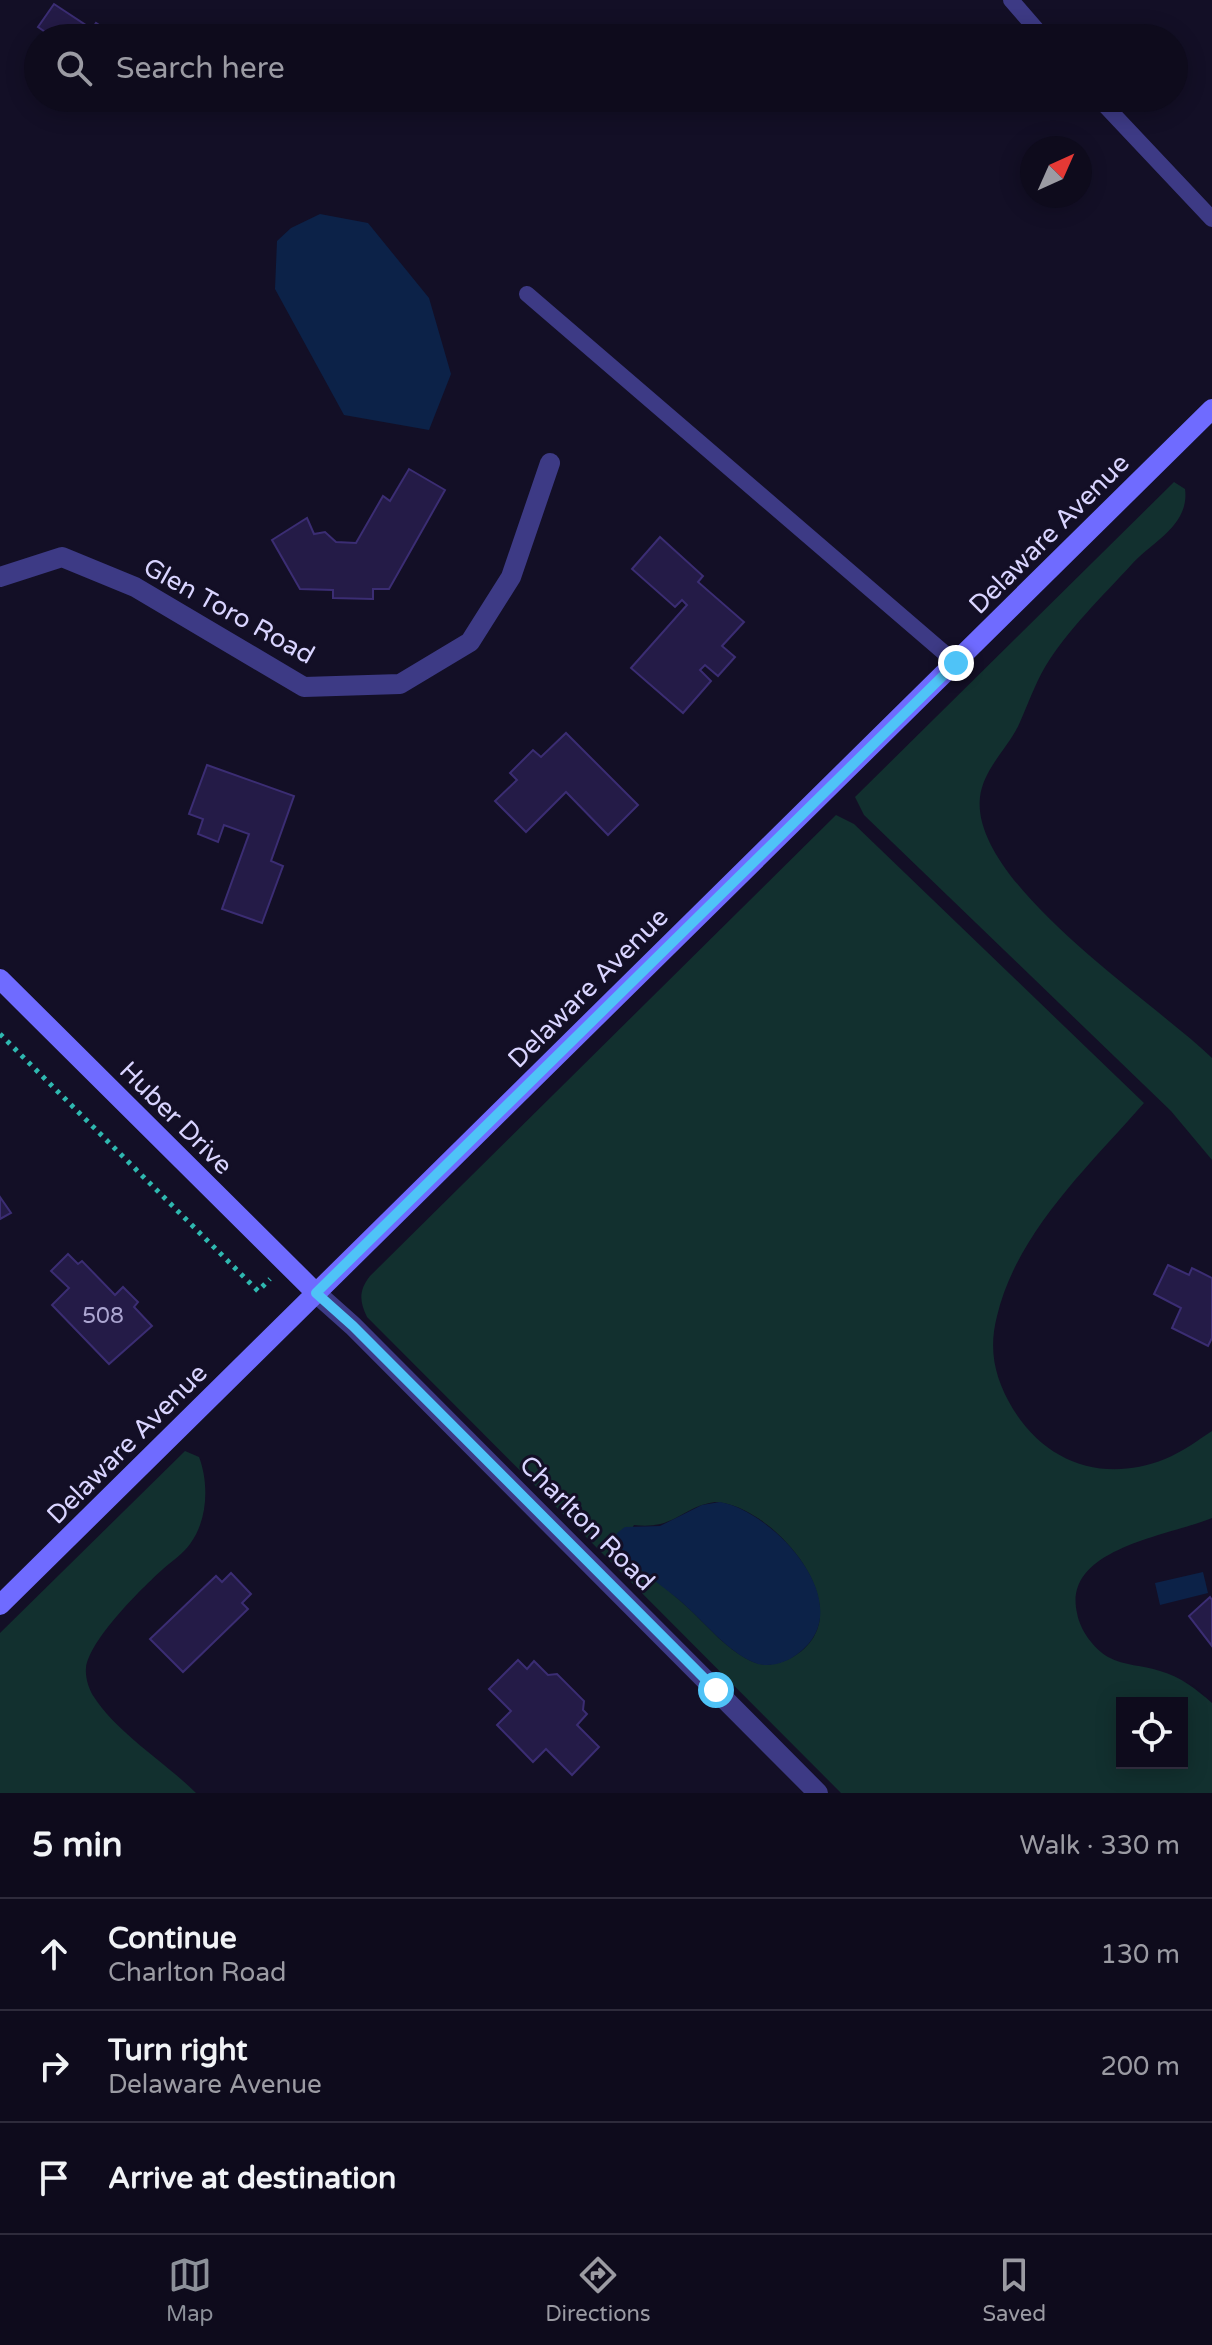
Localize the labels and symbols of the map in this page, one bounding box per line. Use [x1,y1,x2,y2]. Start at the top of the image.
north arrow [1020,136,1092,208]
street label: Delaware Avenue [962,447,1136,621]
street label: Glen Toro Road [138,551,320,671]
route end [938,645,974,681]
street label: Delaware Avenue [501,901,675,1075]
street label: Huber Drive [113,1055,239,1181]
house number: 508 [82,1303,124,1329]
street label: Delaware Avenue [40,1357,214,1531]
street label: Charlton Road [513,1449,661,1597]
route start [698,1672,734,1708]

